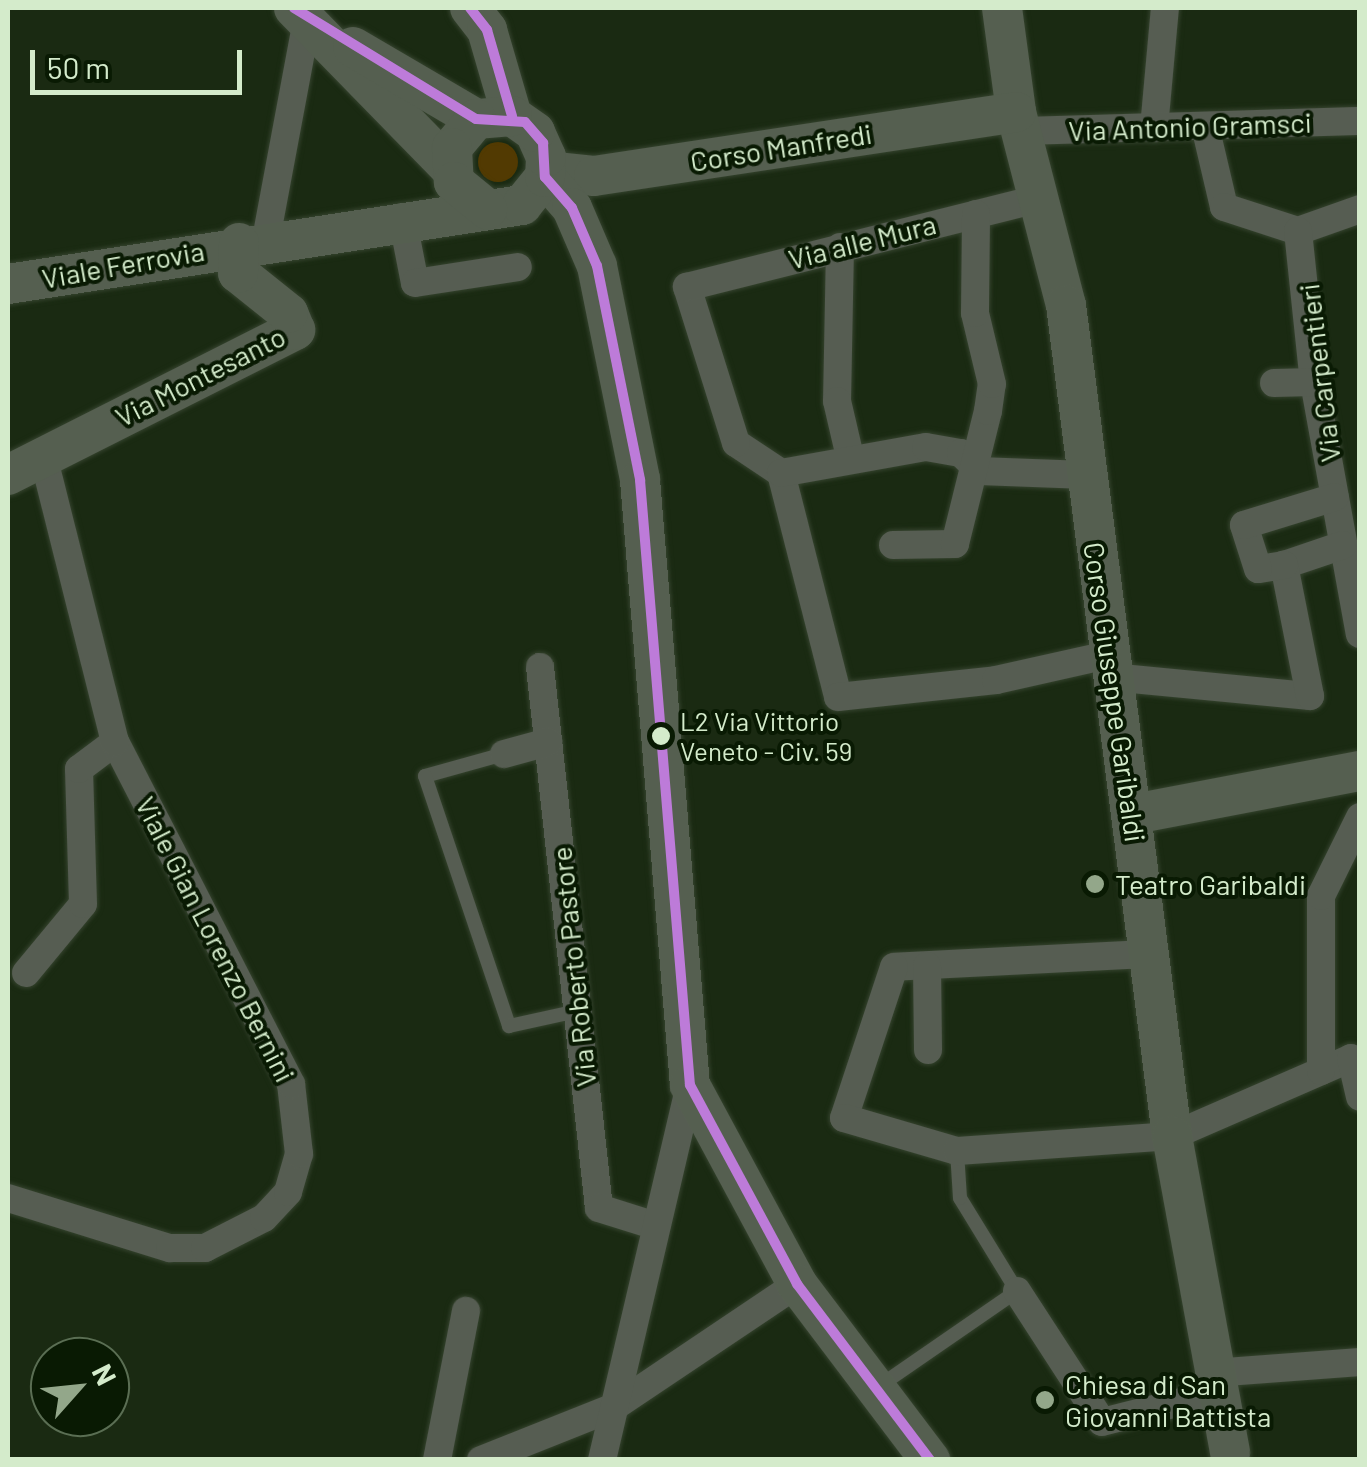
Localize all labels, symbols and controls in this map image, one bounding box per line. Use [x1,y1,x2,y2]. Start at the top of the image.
scale bar [35,30,248,92]
text: 50 m [47,49,110,85]
street label: Via Antonio Gramsci [1068,105,1312,147]
street label: Corso Manfredi [688,116,874,178]
street label: Via alle Mura [785,206,939,276]
street label: Viale Ferrovia [39,233,207,295]
street label: Via Carpentieri [1291,282,1347,464]
street label: Via Montesanto [109,319,291,433]
street label: Corso Giuseppe Garibaldi [1077,540,1153,844]
place label: L2 Via Vittorio Veneto - Civ. 59 [680,705,852,766]
marker: L2 Via Vittorio Veneto - Civ. 59 [651,726,671,746]
street label: Viale Gian Lorenzo Bernini [129,791,303,1087]
street label: Via Roberto Pastore [544,845,602,1089]
place label: Teatro Garibaldi [1115,867,1306,901]
marker: Teatro Garibaldi [1084,873,1106,895]
north arrow [30,1337,130,1437]
text: N [86,1358,124,1390]
place label: Chiesa di San Giovanni Battista [1065,1367,1271,1433]
marker: Chiesa di San Giovanni Battista [1034,1389,1056,1411]

